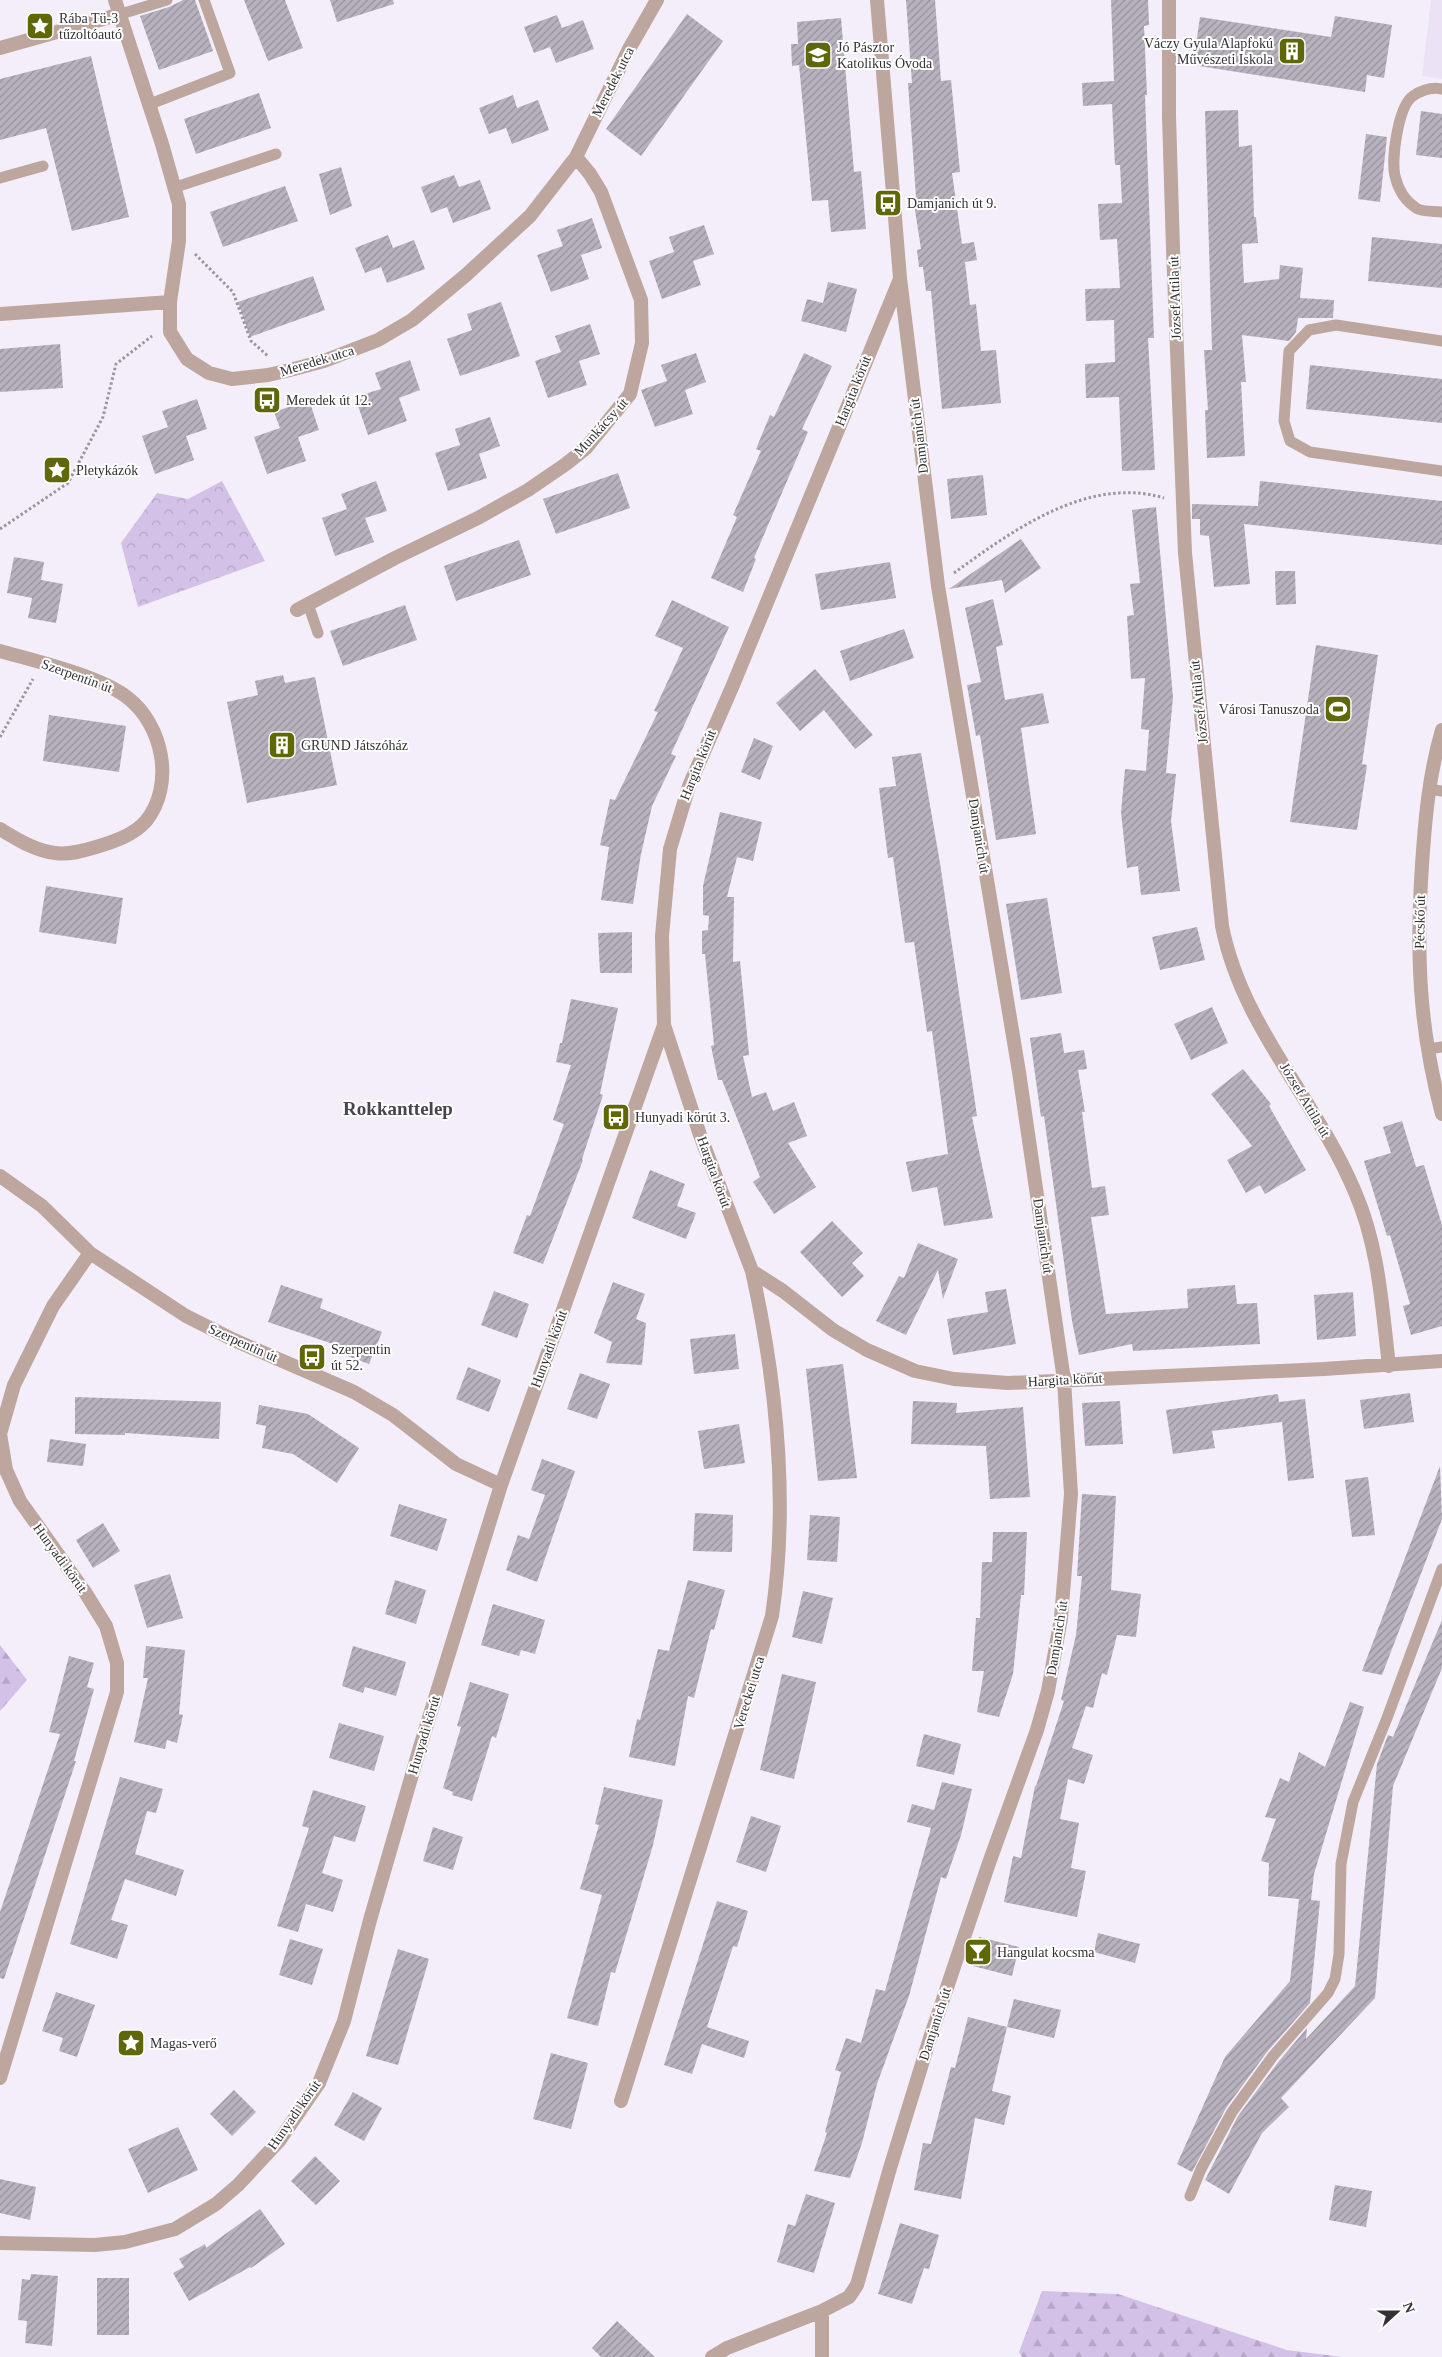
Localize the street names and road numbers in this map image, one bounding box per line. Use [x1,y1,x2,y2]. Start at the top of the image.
street label: Meredek utca [589,44,637,120]
street label: József Attila út [1166,256,1184,340]
street label: Meredek utca [278,342,357,379]
street label: Hargita körút [832,353,874,428]
street label: Munkácsy út [571,395,631,459]
street label: Damjanich út [907,397,931,475]
street label: Szerpentin út [40,656,115,696]
street label: József Attila út [1187,659,1211,745]
street label: Hargita körút [677,727,719,802]
street label: Damjanich út [966,797,992,875]
street label: Pécskő út [1412,895,1428,949]
street label: József Attila út [1277,1060,1333,1140]
street label: Hargita körút [694,1134,734,1210]
street label: Damjanich út [1030,1197,1056,1275]
street label: Hunyadi körút [528,1308,570,1390]
street label: Szerpentin út [206,1321,280,1365]
street label: Hargita körút [1027,1371,1103,1389]
street label: Hunyadi körút [30,1521,90,1595]
street label: Damjanich út [1044,1599,1070,1677]
street label: Vereckei utca [731,1654,767,1731]
street label: Hunyadi körút [405,1694,443,1776]
street label: Damjanich út [916,1986,954,2062]
street label: Hunyadi körút [265,2077,324,2153]

